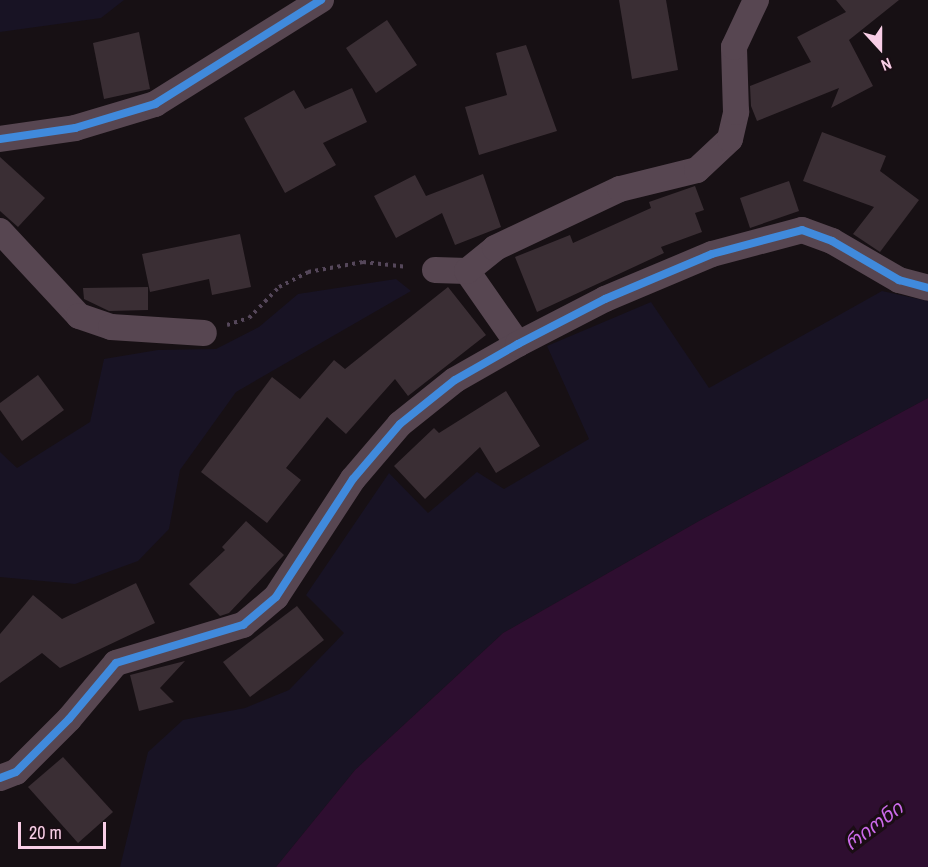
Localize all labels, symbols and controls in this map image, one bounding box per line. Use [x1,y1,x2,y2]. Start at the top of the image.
north arrow [850,18,910,78]
text: N [878,53,895,77]
water label: რიონი [839,795,907,855]
scale bar [21,810,110,848]
text: 20 m [29,820,62,845]

